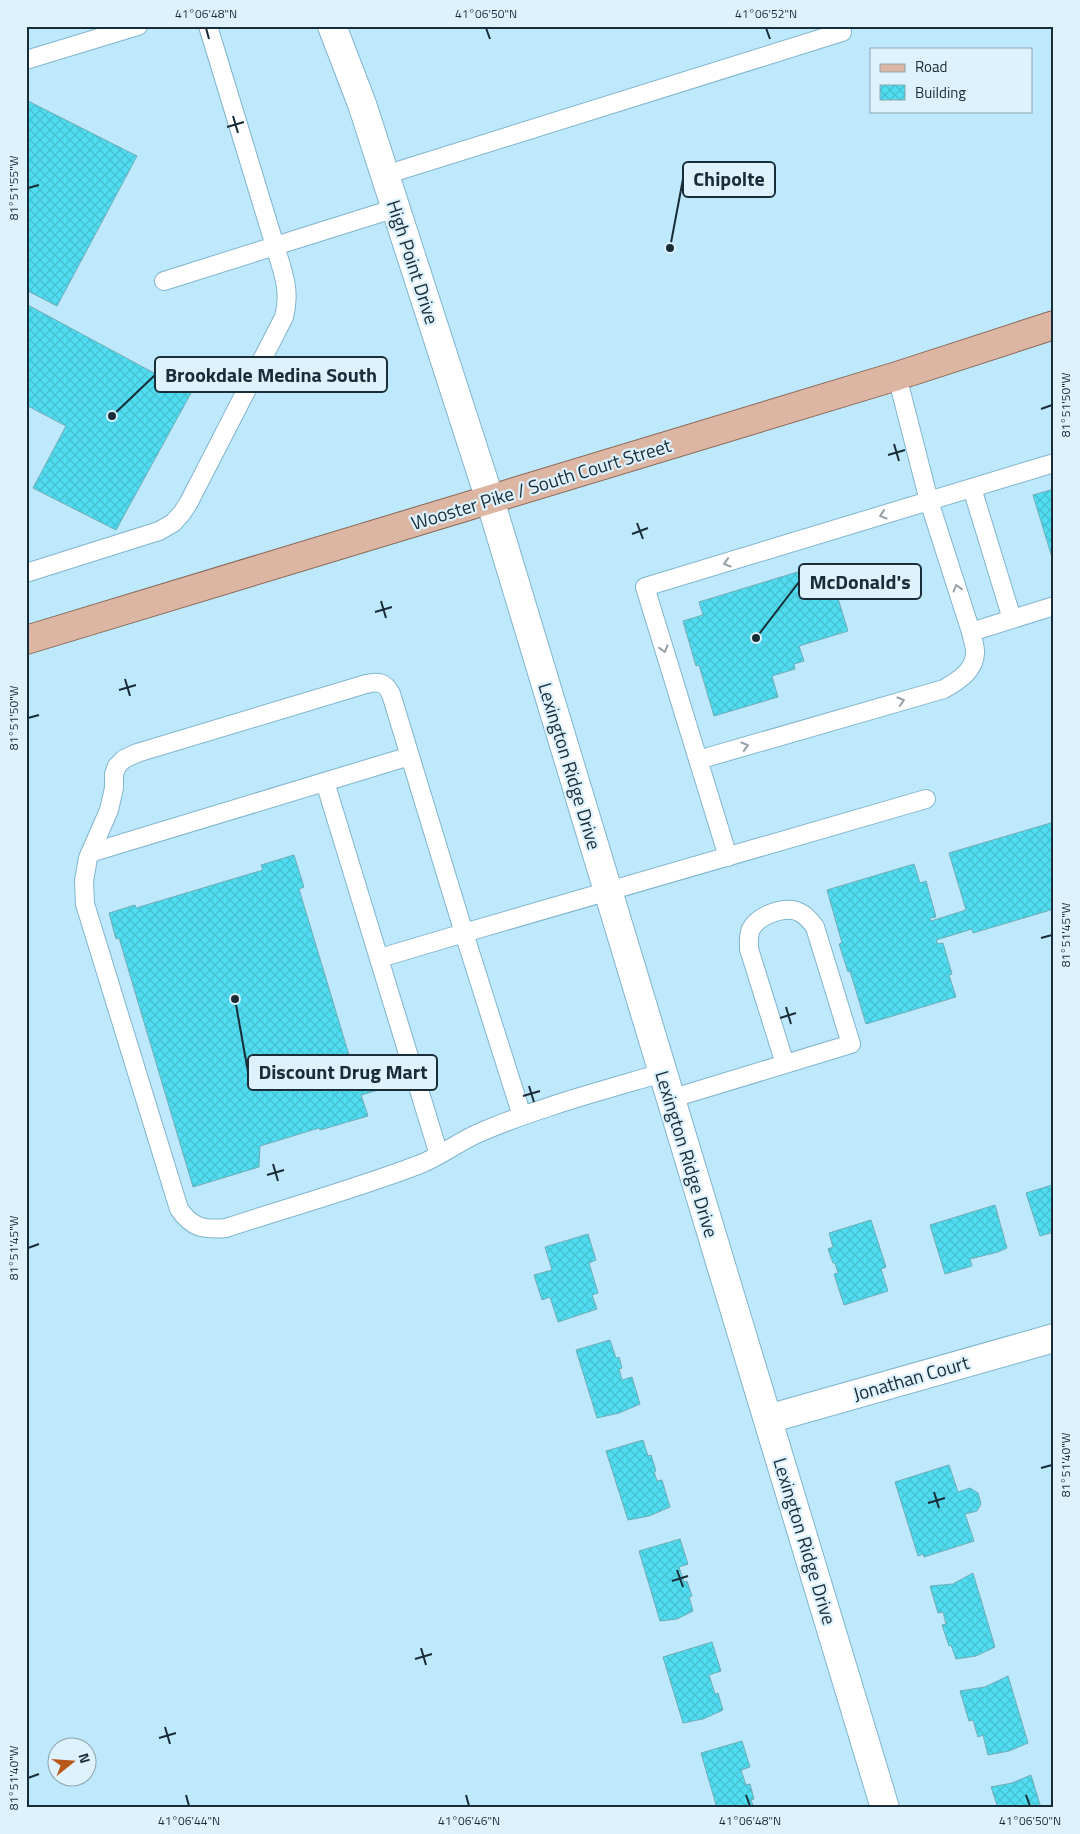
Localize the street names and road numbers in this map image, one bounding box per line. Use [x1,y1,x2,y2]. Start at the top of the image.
street label: High Point Drive [380,196,447,328]
street label: Wooster Pike / South Court Street [407,430,675,537]
street label: Lexington Ridge Drive [531,679,610,853]
street label: Lexington Ridge Drive [648,1067,727,1241]
street label: Jonathan Court [849,1347,973,1408]
street label: Lexington Ridge Drive [766,1454,845,1628]

